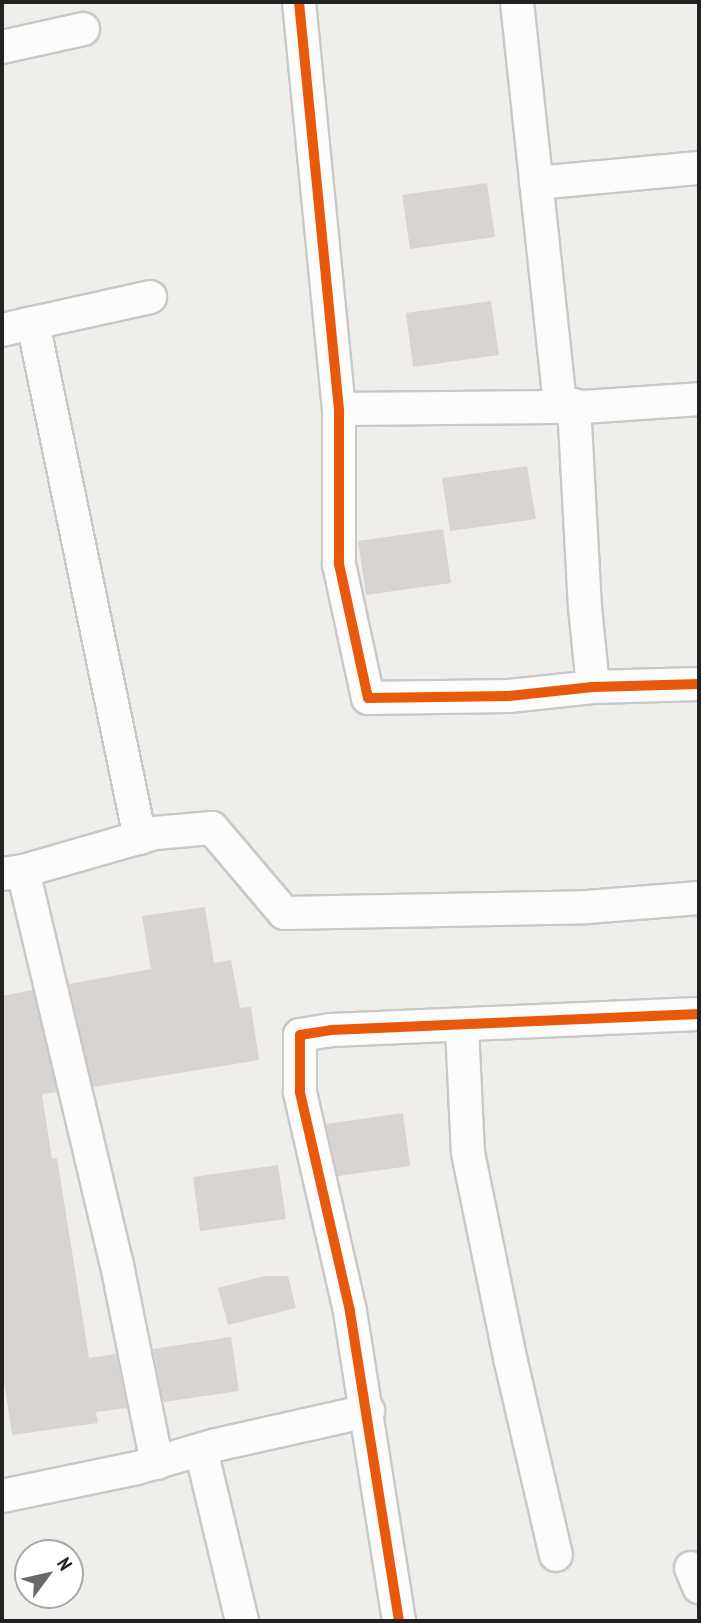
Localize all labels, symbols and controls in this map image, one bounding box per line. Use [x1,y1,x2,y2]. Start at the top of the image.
north arrow [14,1539,84,1609]
text: N [52,1553,78,1574]

